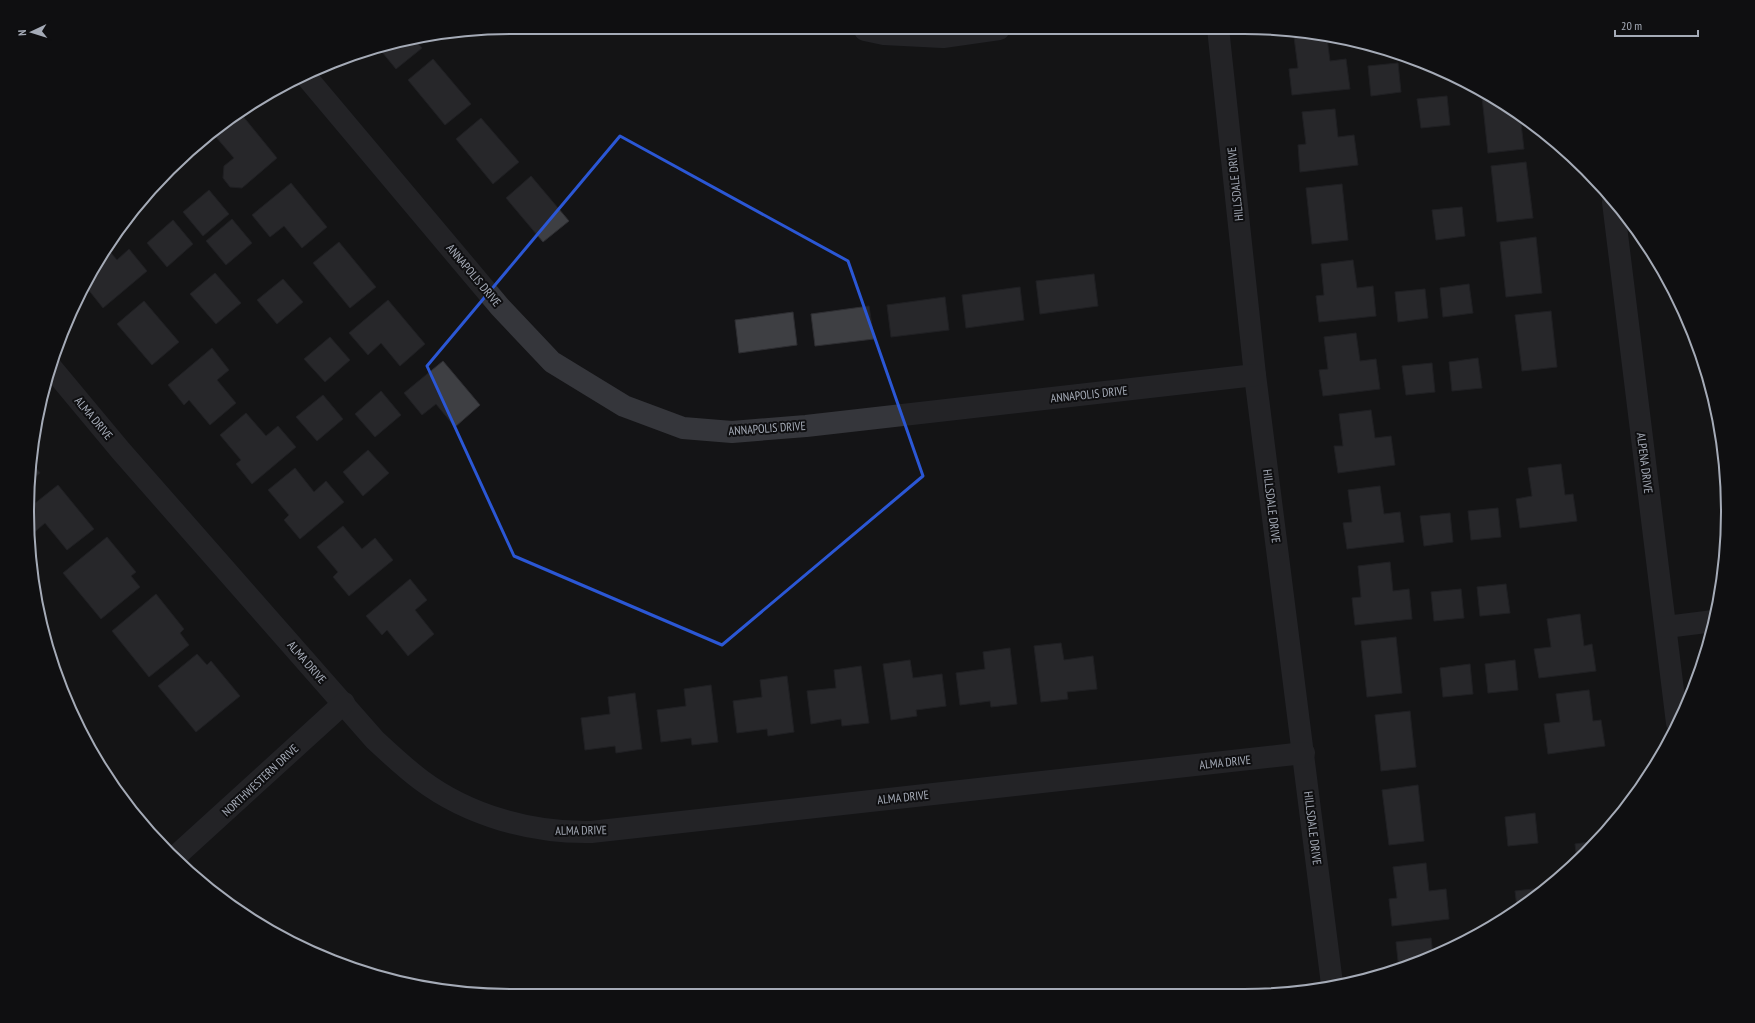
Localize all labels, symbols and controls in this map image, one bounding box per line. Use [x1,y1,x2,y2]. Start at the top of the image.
north arrow [12,12,52,52]
scale bar [1615,12,1698,38]
text: 20 m [1621,18,1642,33]
text: N [15,29,29,36]
street label: HILLSDALE DRIVE [1224,146,1246,222]
street label: ANNAPOLIS DRIVE [443,241,505,309]
street label: ANNAPOLIS DRIVE [1050,383,1128,405]
street label: ALMA DRIVE [72,393,116,443]
street label: ANNAPOLIS DRIVE [728,418,806,438]
street label: ALPENA DRIVE [1634,432,1656,494]
street label: HILLSDALE DRIVE [1260,468,1284,544]
street label: ALMA DRIVE [284,638,330,686]
street label: NORTHWESTERN DRIVE [219,741,301,819]
street label: ALMA DRIVE [1199,752,1251,772]
street label: ALMA DRIVE [877,787,929,807]
street label: HILLSDALE DRIVE [1301,790,1325,866]
street label: ALMA DRIVE [555,822,607,838]

